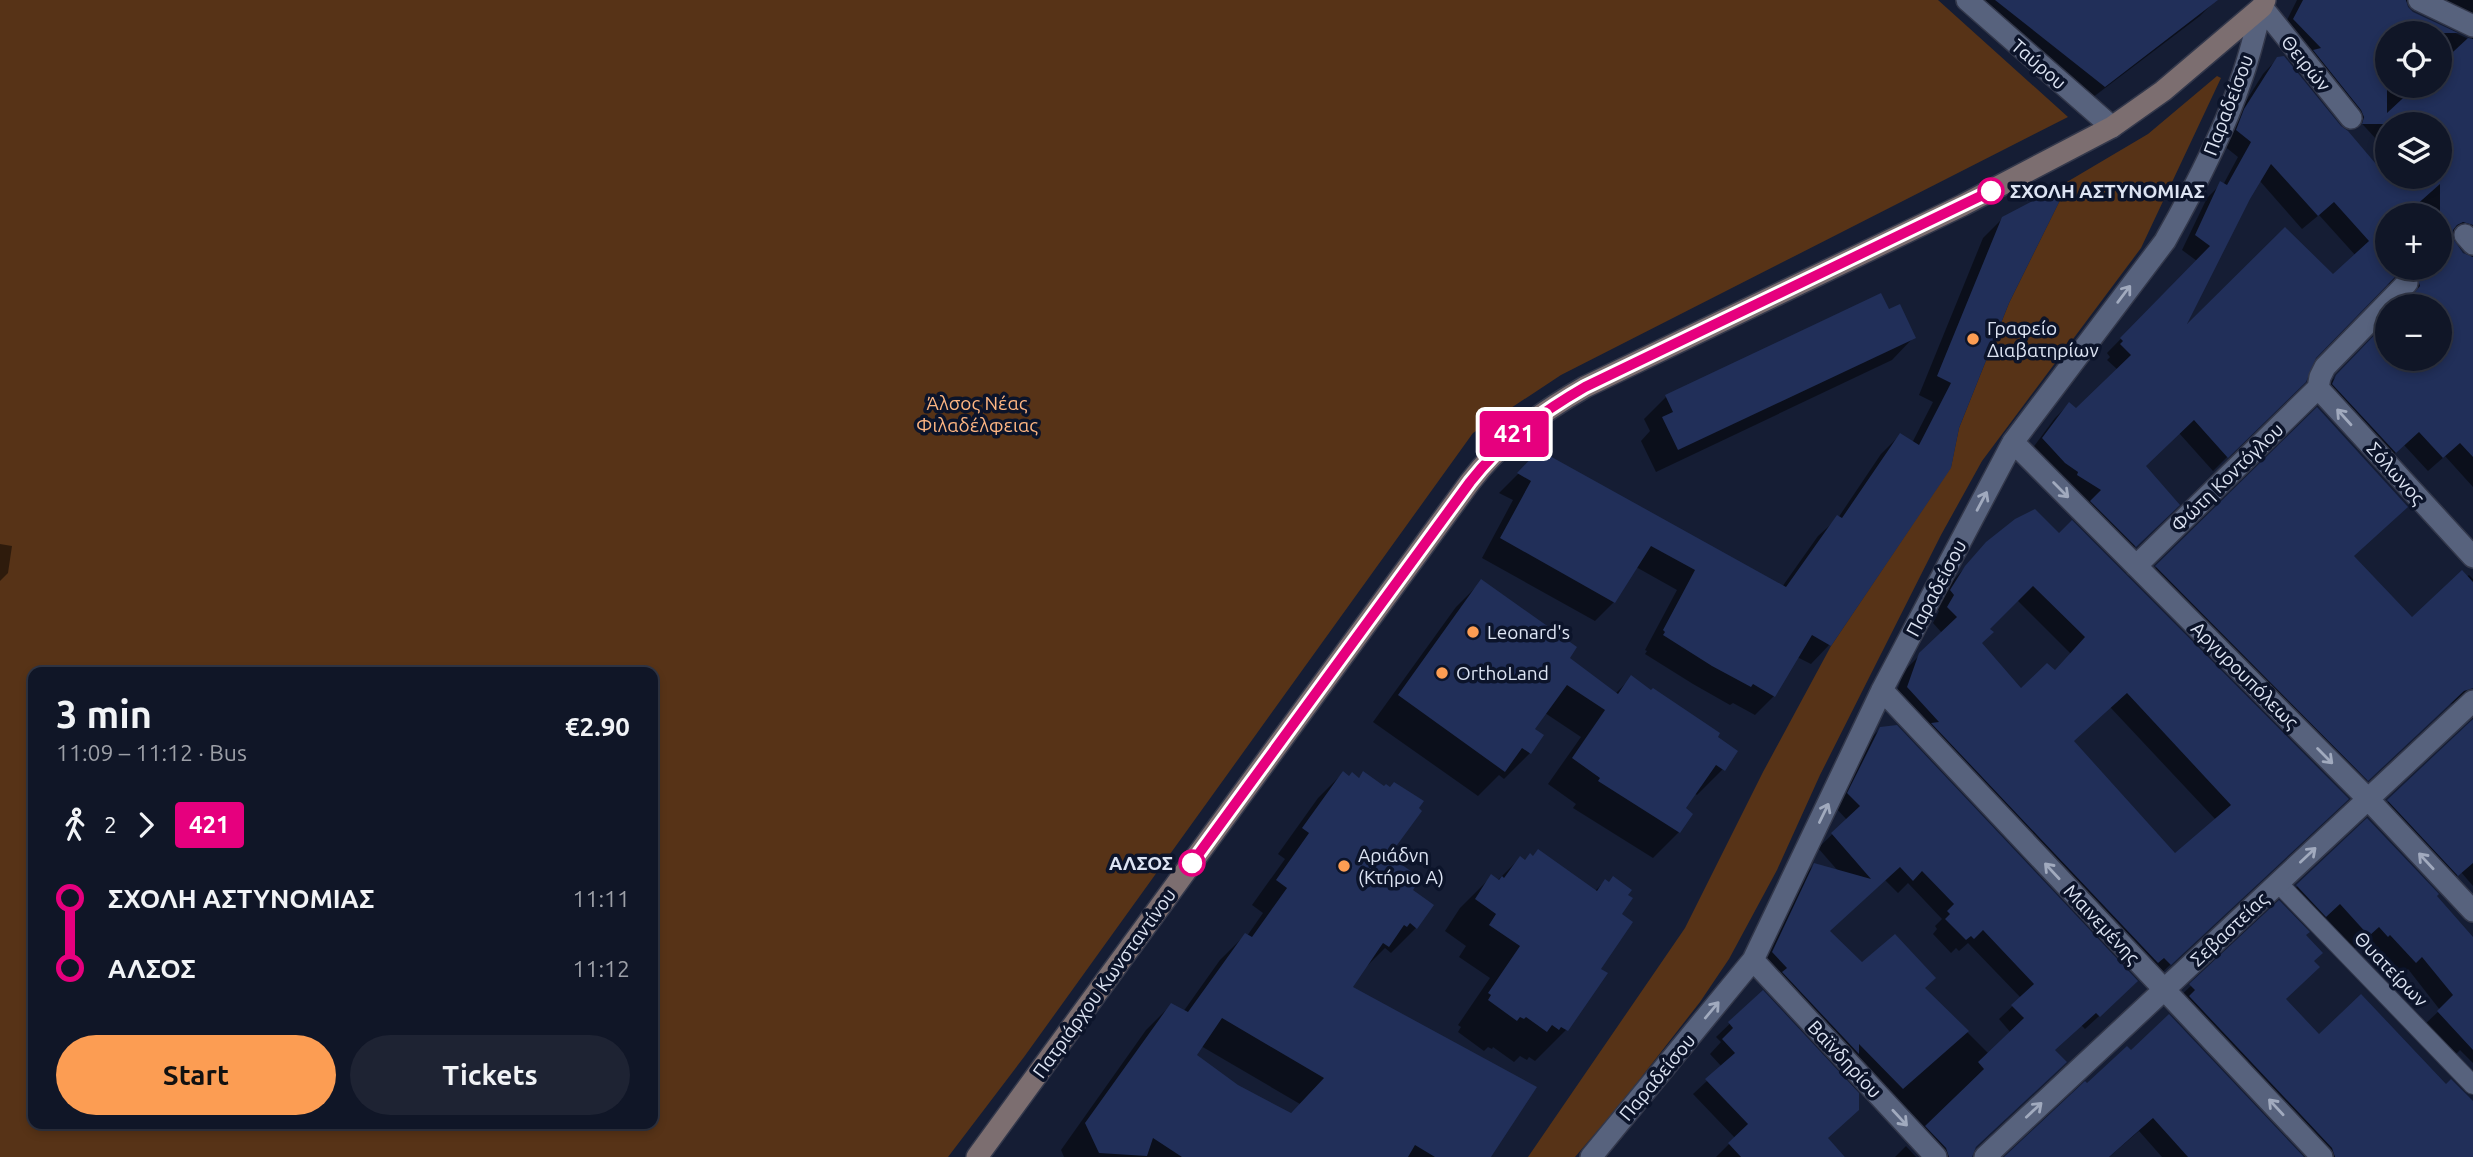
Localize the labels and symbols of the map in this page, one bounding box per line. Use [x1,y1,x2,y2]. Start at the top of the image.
street label: Θειρών [2277,31,2335,95]
street label: Ταύρου [2007,34,2071,94]
street label: Παραδείσου [2199,51,2257,159]
marker: ΣΧΟΛΗ ΑΣΤΥΝΟΜΙΑΣ [1978,178,2004,204]
place label: ΣΧΟΛΗ ΑΣΤΥΝΟΜΙΑΣ [2010,180,2205,202]
one-way arrow [2117,285,2132,304]
place label: Γραφείο Διαβατηρίων [1987,317,2099,361]
marker: Γραφείο Διαβατηρίων [1965,331,1981,347]
park label: Άλσος Νέας Φιλαδέλφειας [916,392,1038,436]
one-way arrow [2336,409,2353,426]
line badge: 421 [1474,411,1554,457]
street label: Φώτη Κοντόγλου [2166,418,2288,536]
street label: Σόλωνος [2362,437,2430,509]
one-way arrow [2052,482,2069,499]
one-way arrow [1975,491,1989,512]
street label: Παραδείσου [1901,536,1971,640]
street label: Αργυρουπόλεως [2187,617,2303,733]
place label: Leonard's [1487,621,1570,643]
marker: Leonard's [1465,624,1481,640]
place label: OrthoLand [1456,662,1549,684]
marker: OrthoLand [1434,665,1450,681]
one-way arrow [2317,747,2334,764]
one-way arrow [1817,803,1831,824]
place label: Αριάδνη (Κτήριο Α) [1358,844,1444,888]
one-way arrow [2299,846,2316,863]
marker: ΑΛΣΟΣ [1179,850,1205,876]
place label: ΑΛΣΟΣ [1109,852,1173,874]
one-way arrow [2418,853,2435,870]
marker: Αριάδνη (Κτήριο Α) [1336,858,1352,874]
one-way arrow [2044,862,2061,879]
street label: Μαινεμένης [2060,880,2145,969]
street label: Πατριάρχου Κωνσταντίνου [1028,884,1180,1082]
street label: Σεβαστείας [2186,887,2272,970]
street label: Θυατείρων [2350,927,2432,1011]
one-way arrow [1704,1001,1720,1019]
street label: Βαϊνδηρίου [1804,1016,1886,1102]
street label: Παραδείσου [1614,1029,1700,1125]
one-way arrow [2267,1099,2284,1116]
one-way arrow [2026,1102,2043,1119]
one-way arrow [1892,1109,1908,1127]

